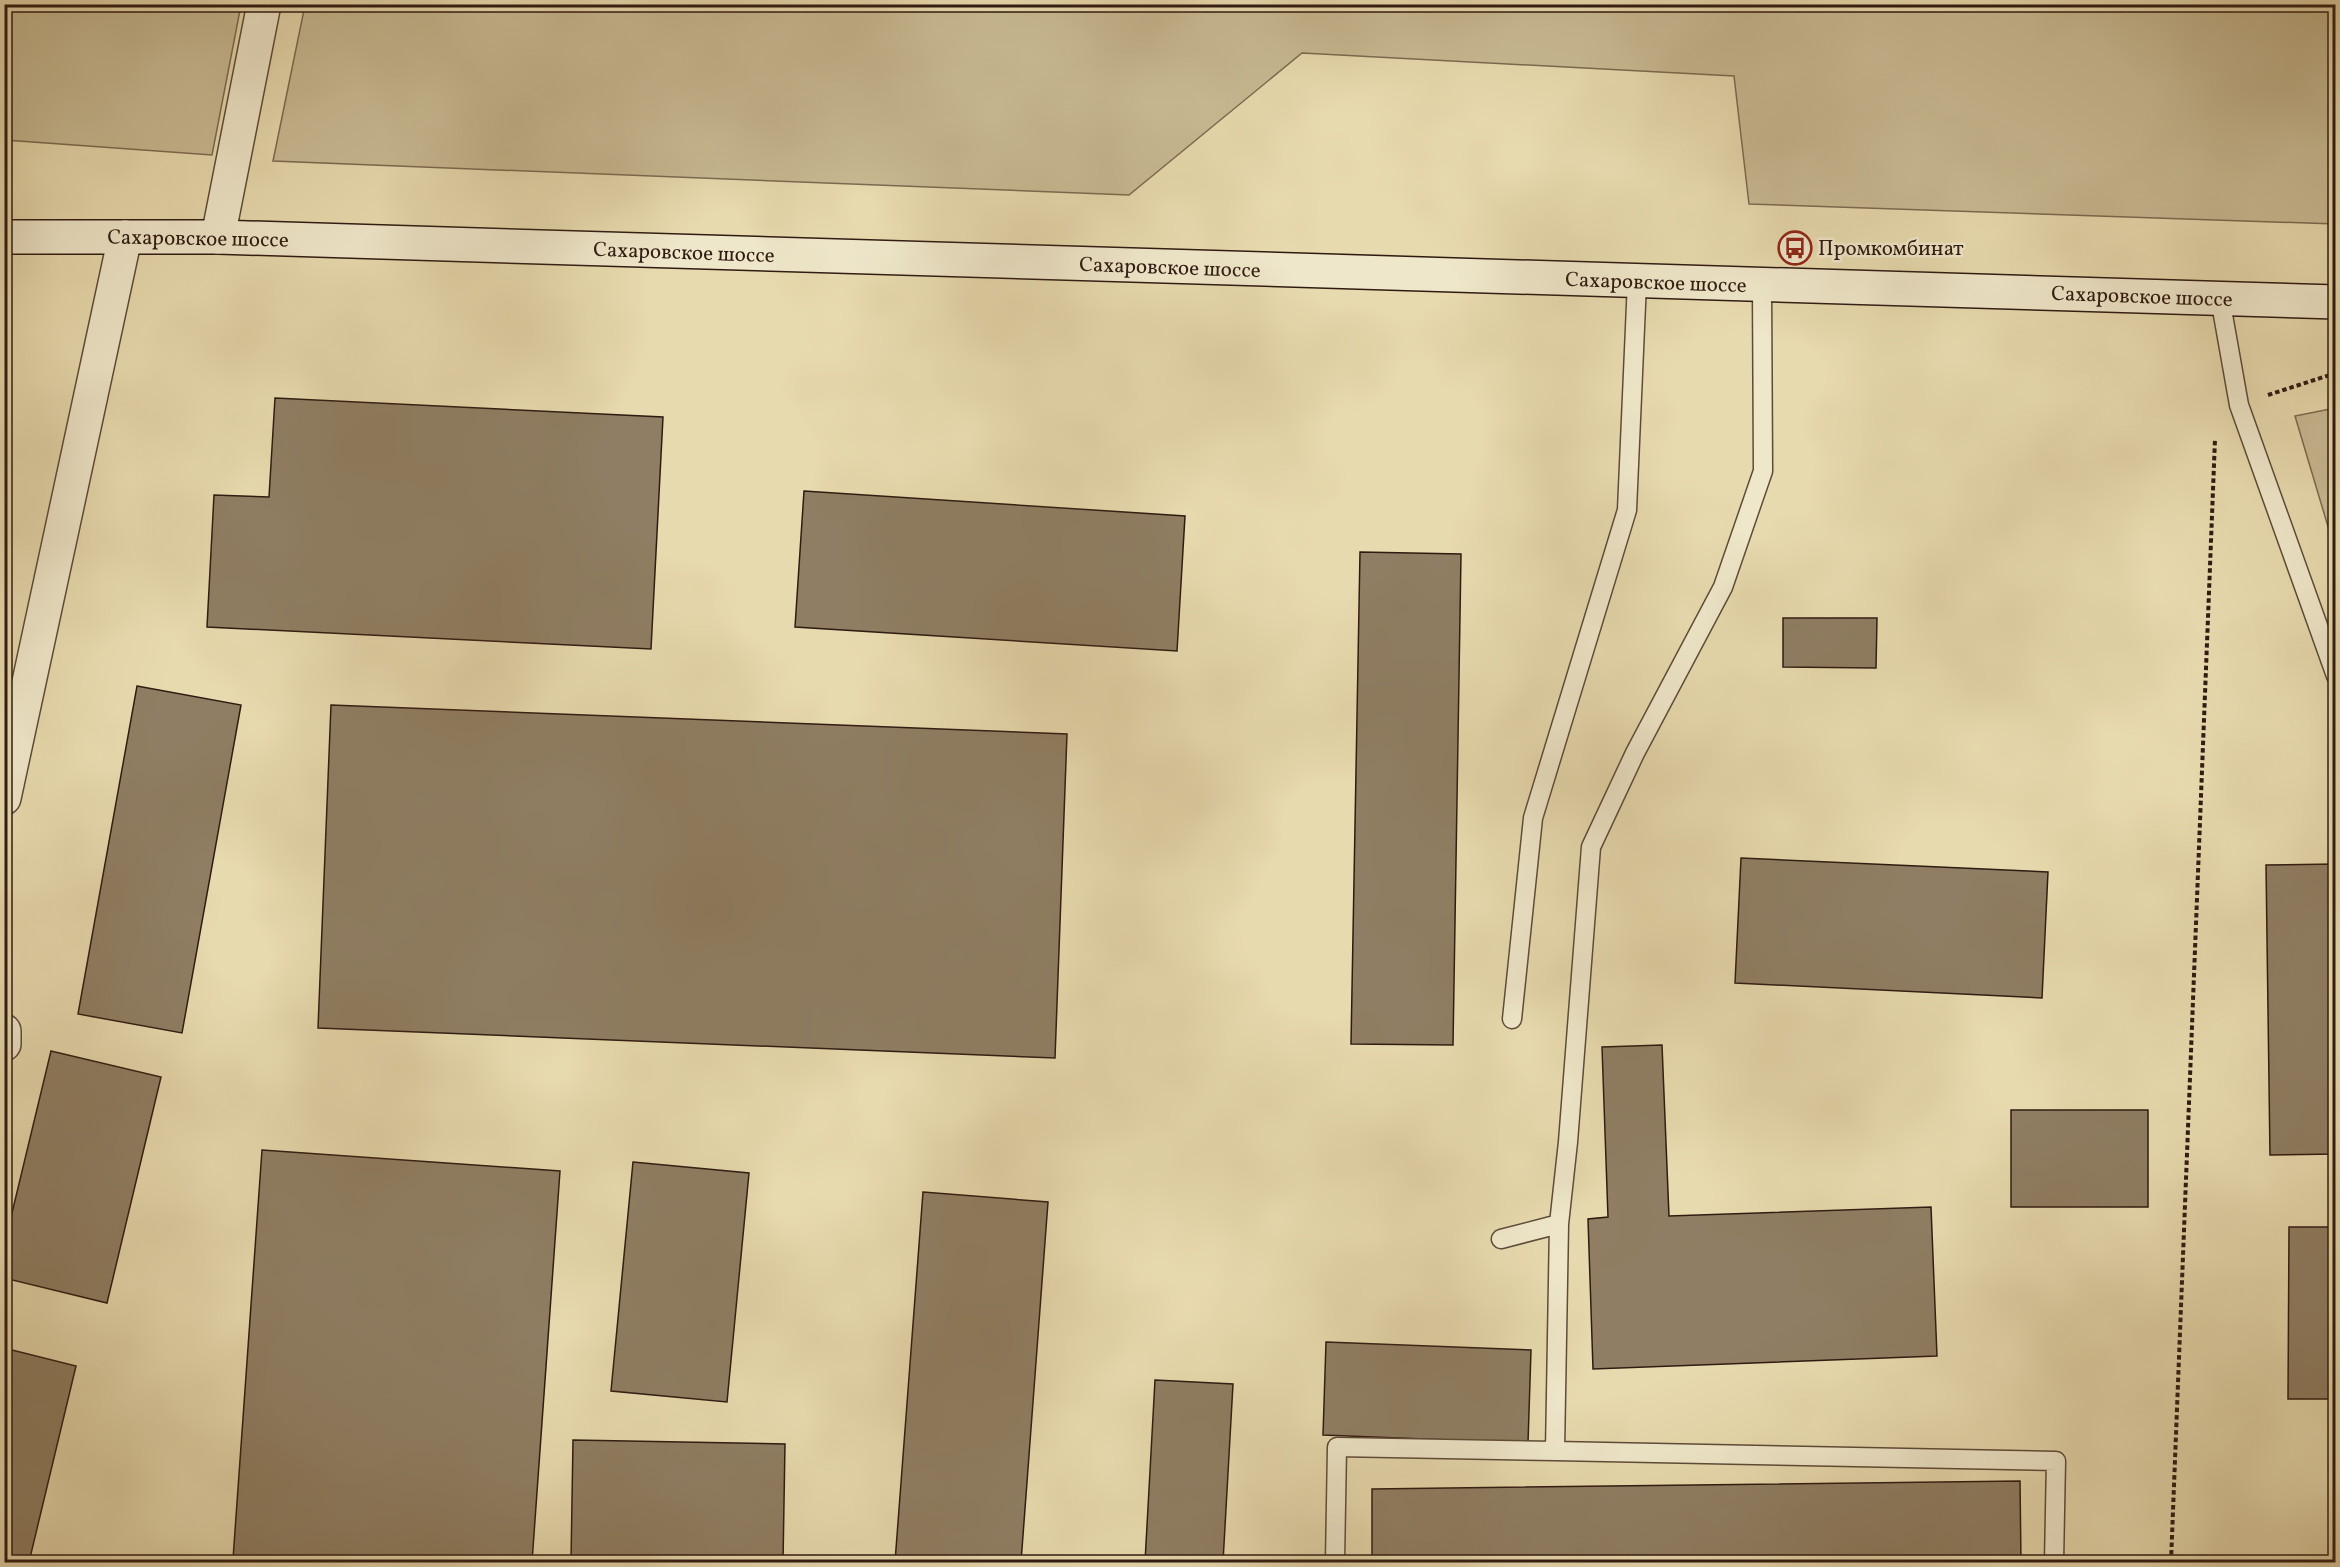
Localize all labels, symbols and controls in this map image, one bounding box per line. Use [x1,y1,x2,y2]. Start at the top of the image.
street label: Сахаровское шоссе [107,223,289,256]
bus stop icon: Промкомбинат [1777,230,1813,266]
place label: Промкомбинат [1818,235,1964,264]
street label: Сахаровское шоссе [593,236,775,271]
street label: Сахаровское шоссе [1079,251,1261,286]
street label: Сахаровское шоссе [1565,266,1747,301]
street label: Сахаровское шоссе [2051,280,2233,315]

